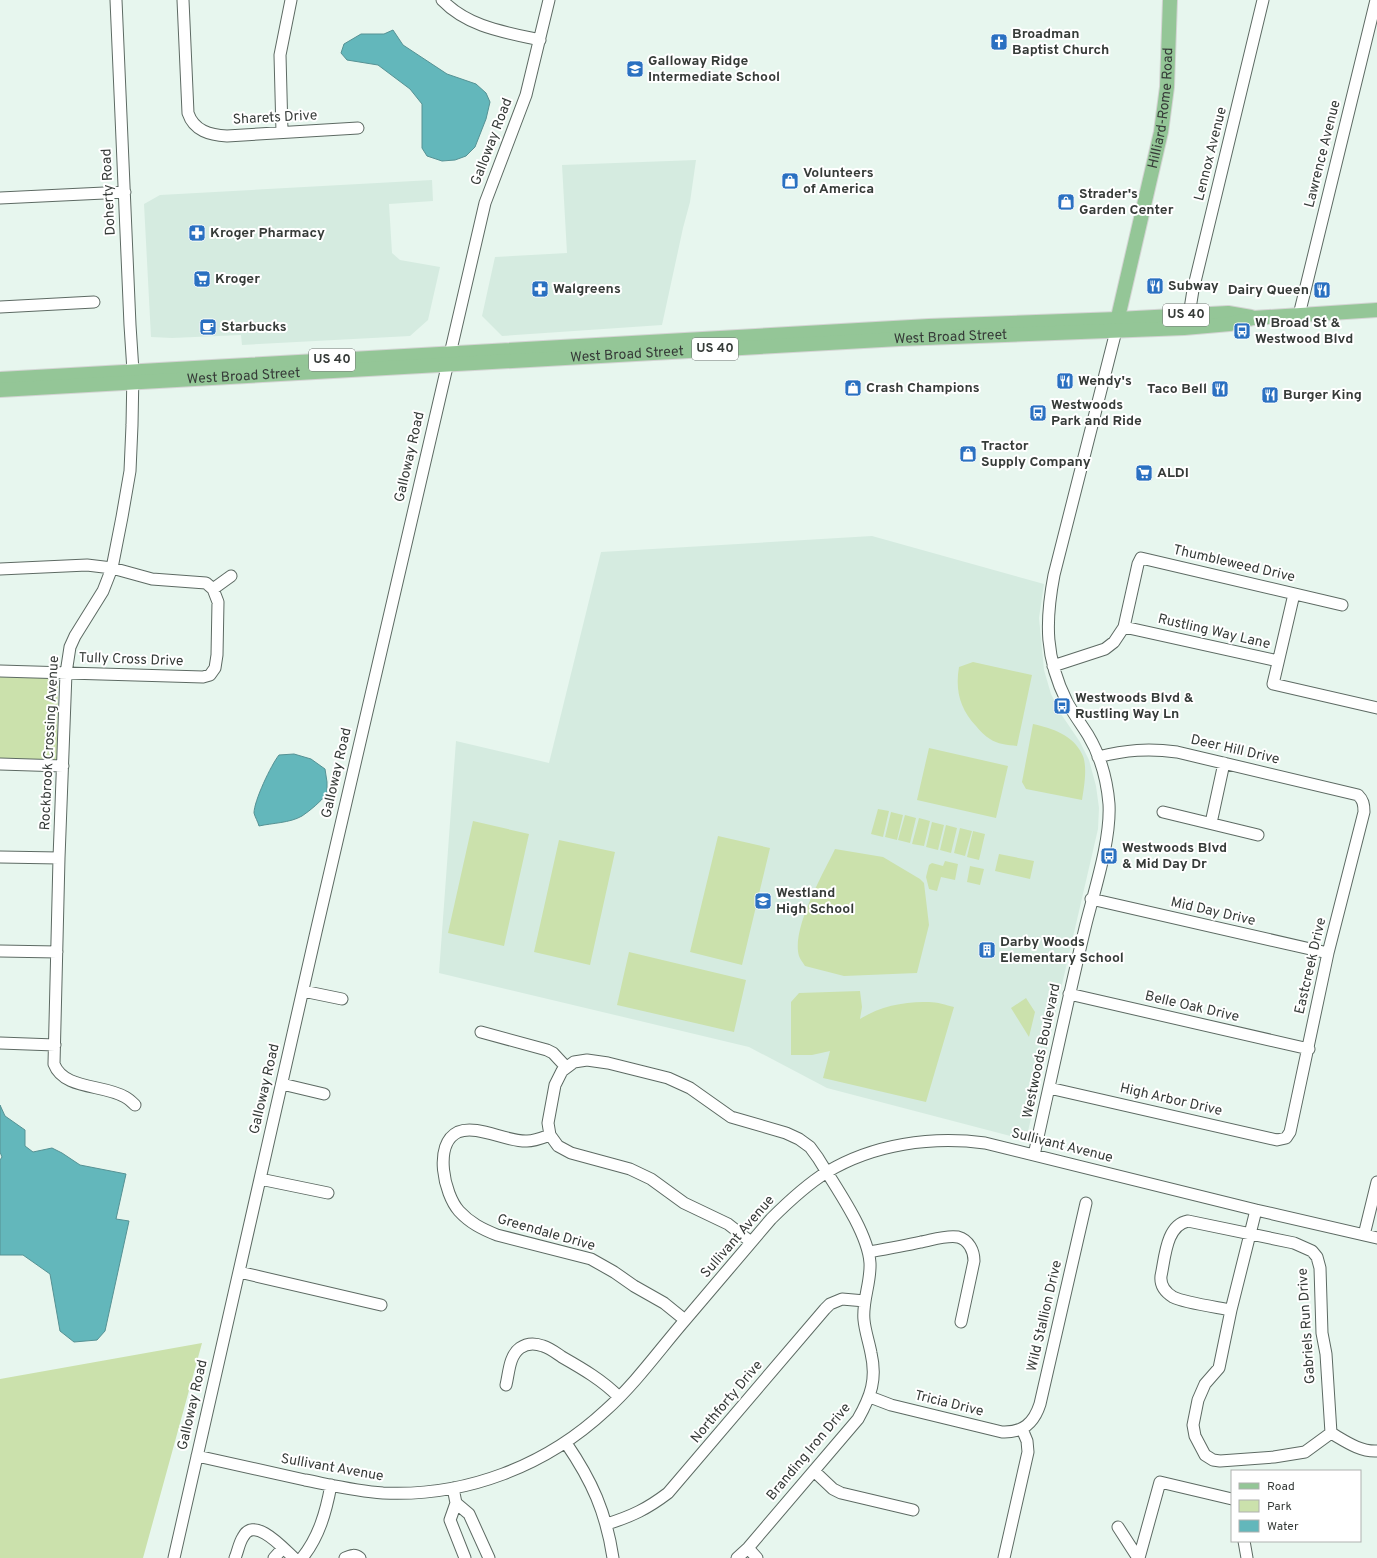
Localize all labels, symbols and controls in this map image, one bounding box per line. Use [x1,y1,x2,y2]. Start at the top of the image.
place label: Broadman Baptist Church [1012,26,1109,59]
church icon: Broadman Baptist Church [989,32,1009,52]
street label: Hilliard-Rome Road [1144,47,1177,170]
place label: Galloway Ridge Intermediate School [648,53,780,86]
school or university icon: Galloway Ridge Intermediate School [625,59,645,79]
street label: Galloway Road [468,96,516,188]
street label: Lawrence Avenue [1301,99,1345,209]
street label: Lennox Avenue [1191,105,1231,203]
street label: Sharets Drive [232,107,318,129]
street label: Doherty Road [98,148,120,236]
place label: Volunteers of America [803,165,874,198]
shop icon: Volunteers of America [780,171,800,191]
place label: Strader's Garden Center [1079,186,1174,219]
shop icon: Strader's Garden Center [1056,192,1076,212]
pharmacy icon: Kroger Pharmacy [187,223,207,243]
place label: Kroger Pharmacy [210,225,325,242]
supermarket icon: Kroger [192,269,212,289]
place label: Kroger [215,271,260,288]
restaurant icon: Subway [1145,276,1165,296]
place label: Subway [1168,278,1219,295]
pharmacy icon: Walgreens [530,279,550,299]
restaurant icon: Dairy Queen [1312,280,1332,300]
place label: Walgreens [553,281,621,298]
place label: Dairy Queen [1228,282,1309,299]
road number: US 40 [1163,304,1209,326]
place label: W Broad St & Westwood Blvd [1255,315,1353,348]
cafe icon: Starbucks [198,317,218,337]
place label: Starbucks [221,319,287,336]
bus stop icon: W Broad St & Westwood Blvd [1232,321,1252,341]
street label: West Broad Street [893,326,1008,348]
road number: US 40 [692,338,738,360]
street label: West Broad Street [570,343,684,366]
road number: US 40 [309,349,355,371]
street label: West Broad Street [186,364,301,388]
restaurant icon: Wendy's [1055,371,1075,391]
place label: Wendy's [1078,373,1132,390]
shop icon: Crash Champions [843,378,863,398]
restaurant icon: Taco Bell [1210,379,1230,399]
place label: Crash Champions [866,380,980,397]
place label: Taco Bell [1147,381,1207,398]
restaurant icon: Burger King [1260,385,1280,405]
place label: Burger King [1283,387,1362,404]
place label: Westwoods Park and Ride [1051,397,1142,430]
bus stop icon: Westwoods Park and Ride [1028,403,1048,423]
street label: Galloway Road [391,410,429,504]
place label: Tractor Supply Company [981,438,1091,471]
shop icon: Tractor Supply Company [958,444,978,464]
supermarket icon: ALDI [1134,463,1154,483]
place label: ALDI [1157,465,1189,482]
street label: Thumbleweed Drive [1171,542,1297,586]
street label: Rustling Way Lane [1156,611,1272,653]
street label: Tully Cross Drive [78,650,184,670]
street label: Rockbrook Crossing Avenue [37,655,63,831]
place label: Westwoods Blvd & Rustling Way Ln [1075,690,1194,723]
bus stop icon: Westwoods Blvd & Rustling Way Ln [1052,696,1072,716]
street label: Galloway Road [318,726,356,820]
street label: Deer Hill Drive [1189,732,1281,768]
place label: Westwoods Blvd & Mid Day Dr [1122,840,1227,873]
bus stop icon: Westwoods Blvd & Mid Day Dr [1099,846,1119,866]
place label: Westland High School [776,885,854,918]
school or university icon: Westland High School [753,891,773,911]
street label: Mid Day Drive [1169,894,1257,930]
street label: Eastcreek Drive [1292,916,1330,1016]
place label: Darby Woods Elementary School [1000,934,1124,967]
building icon: Darby Woods Elementary School [977,940,997,960]
street label: Westwoods Boulevard [1019,982,1065,1120]
street label: Belle Oak Drive [1143,988,1241,1026]
street label: Galloway Road [246,1042,284,1136]
street label: High Arbor Drive [1118,1080,1224,1120]
street label: Sullivant Avenue [1009,1125,1115,1167]
street label: Sullivant Avenue [697,1192,779,1282]
street label: Greendale Drive [495,1211,597,1255]
street label: Wild Stallion Drive [1024,1259,1066,1373]
street label: Gabriels Run Drive [1294,1267,1320,1385]
street label: Northforty Drive [687,1357,767,1447]
street label: Galloway Road [174,1358,212,1452]
street label: Tricia Drive [913,1387,985,1421]
street label: Branding Iron Drive [763,1400,855,1504]
street label: Sullivant Avenue [279,1451,385,1485]
legend [1231,1470,1361,1542]
text: Road [1267,1479,1295,1495]
text: Park [1267,1499,1292,1515]
text: Water [1267,1519,1299,1535]

